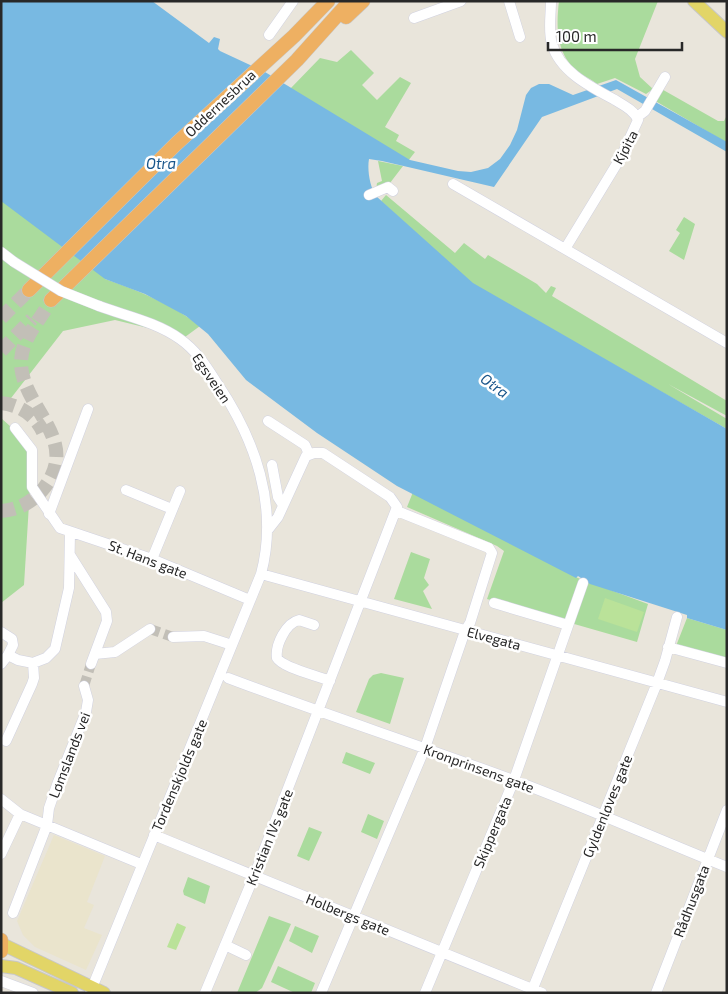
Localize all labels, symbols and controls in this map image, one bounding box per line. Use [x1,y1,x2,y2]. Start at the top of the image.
scale bar [548,20,682,52]
text: 100 m [556,27,597,45]
street label: Oddernesbrua [181,66,259,140]
street label: Kjøita [609,127,641,167]
water label: Otra [146,154,176,172]
street label: Egsveien [189,350,235,406]
water label: Otra [478,369,512,401]
street label: St. Hans gate [106,536,190,582]
street label: Elvegata [465,623,523,653]
street label: Lømslands vei [45,710,93,800]
street label: Tordenskjolds gate [148,716,210,834]
street label: Kronprinsens gate [421,740,537,796]
street label: Gyldenløves gate [579,752,635,860]
street label: Kristian IVs gate [242,786,296,888]
street label: Skippergata [469,794,515,870]
street label: Rådhusgata [669,862,713,940]
street label: Holbergs gate [304,889,392,939]

